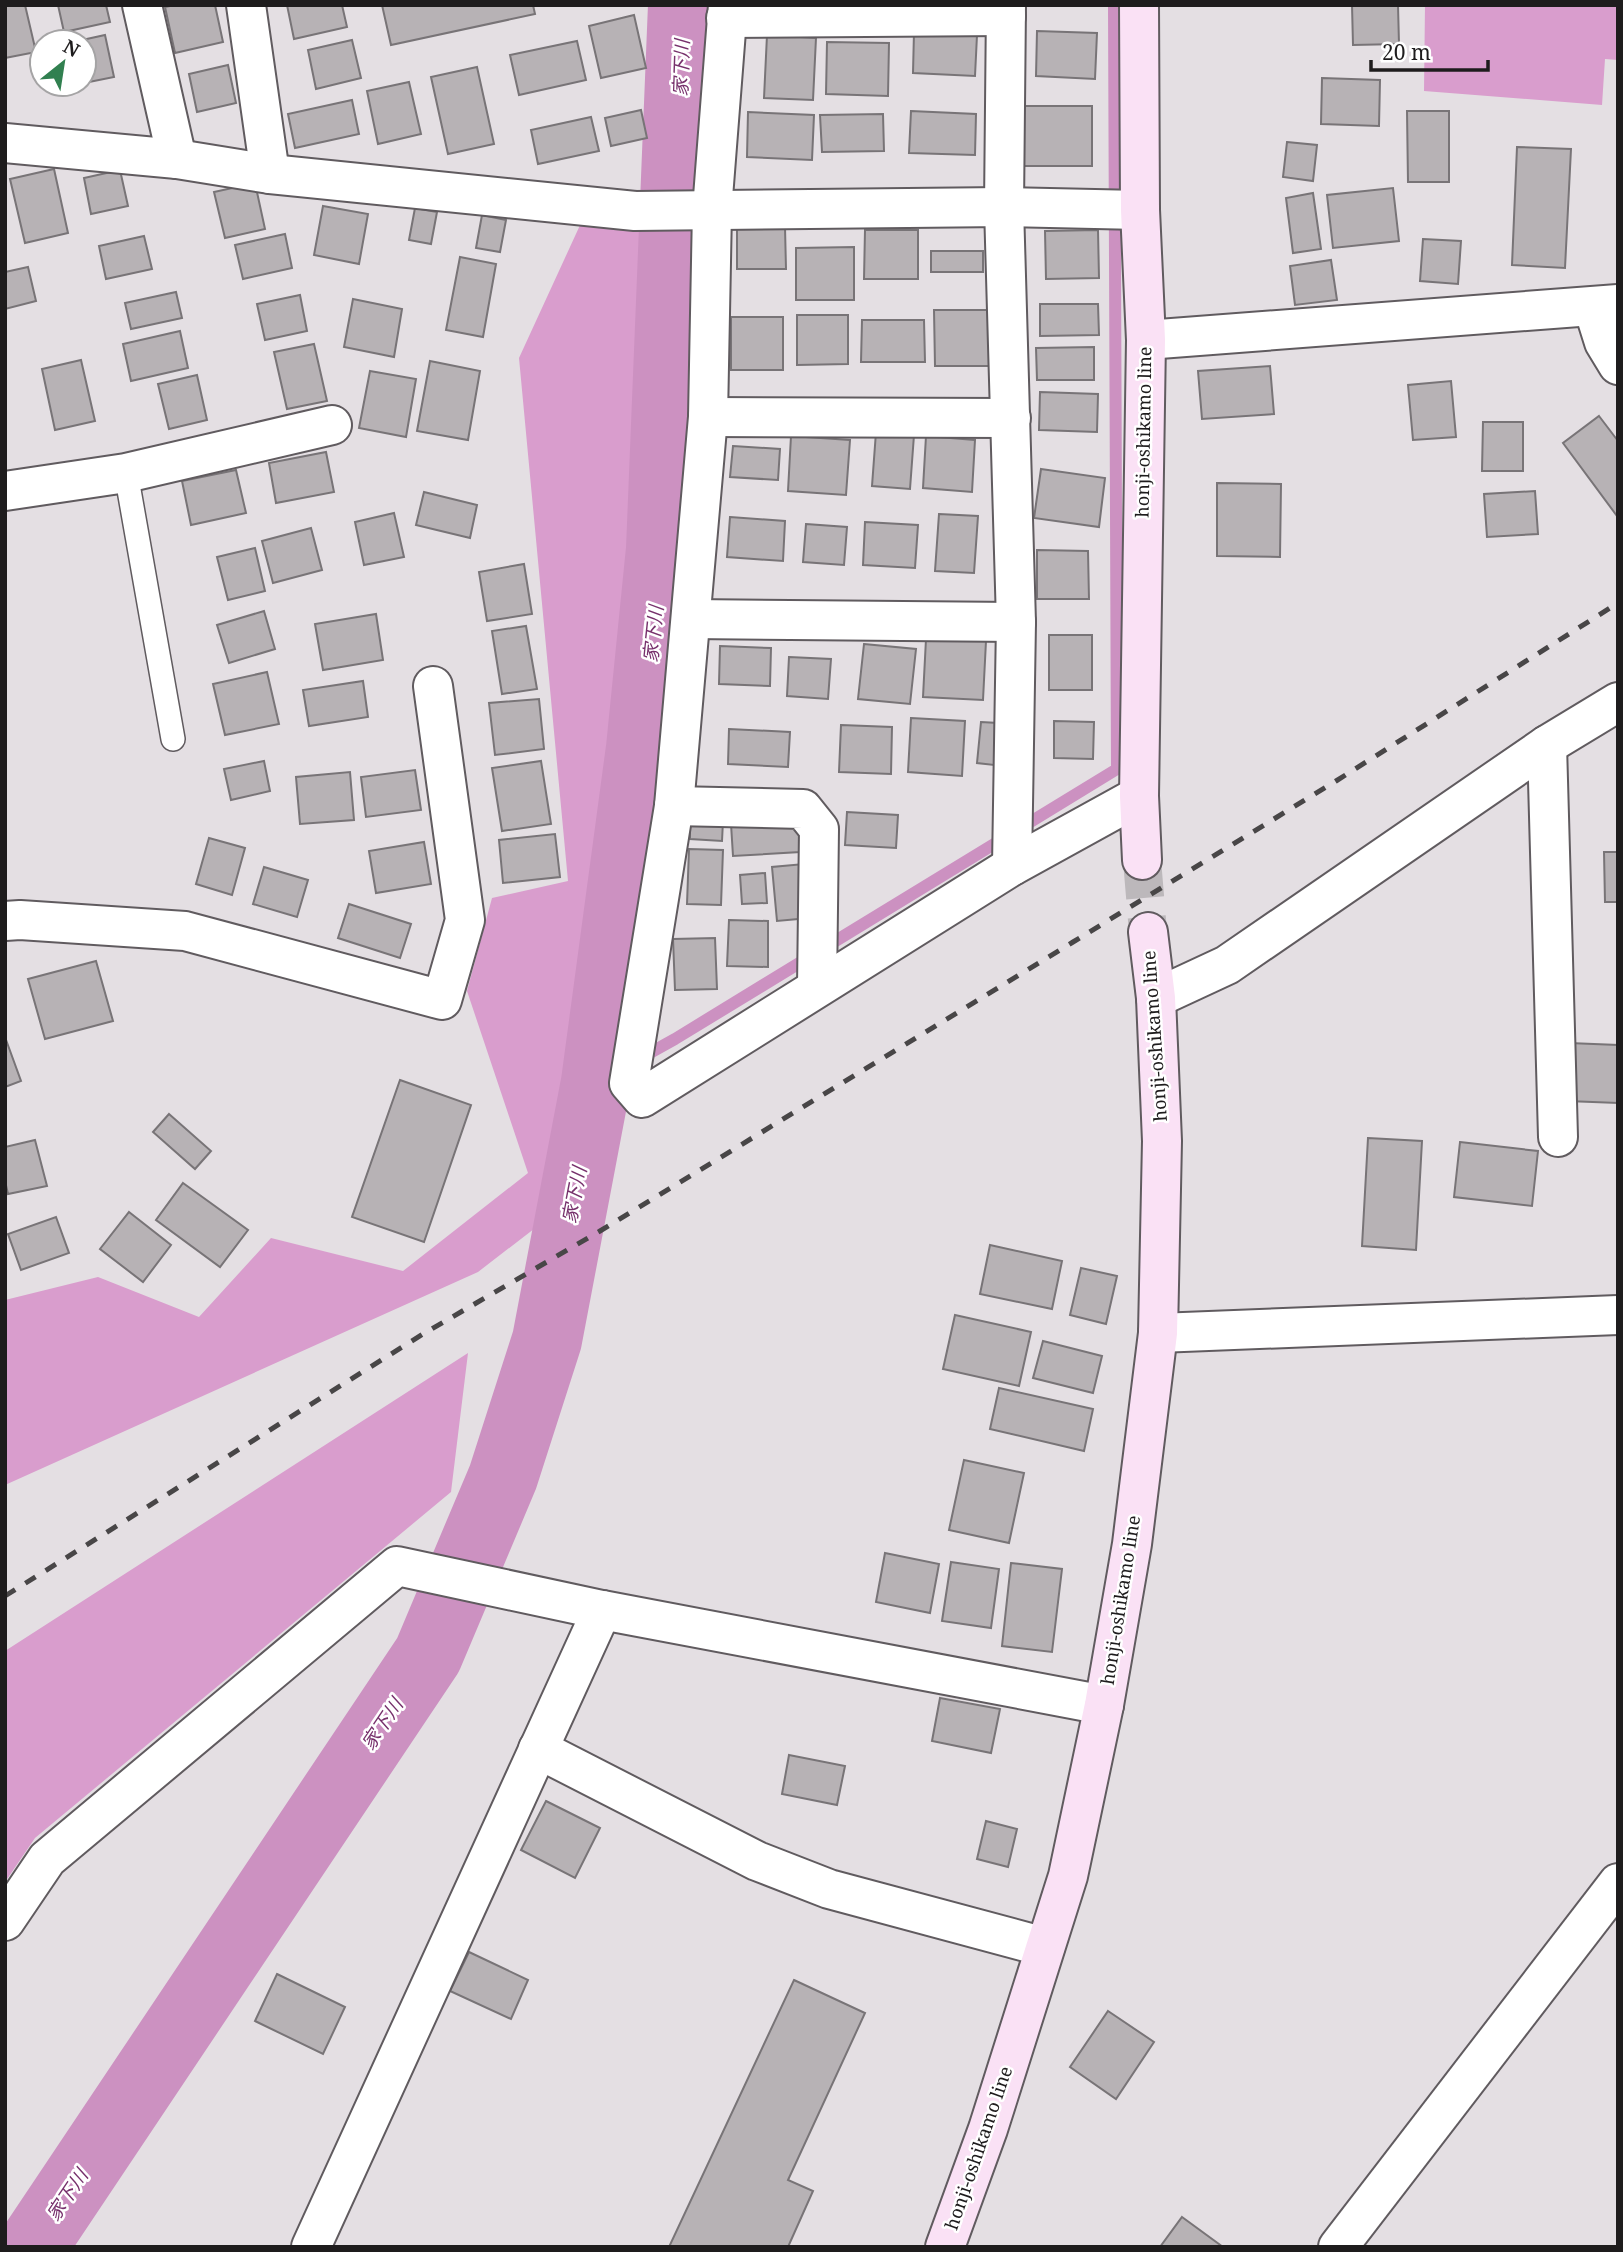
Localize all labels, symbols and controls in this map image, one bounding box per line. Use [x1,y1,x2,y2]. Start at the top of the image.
north arrow [28,28,98,98]
scale bar [1371,28,1488,72]
text: N [59,33,85,63]
water label: 家下川 [667,37,695,97]
text: 20 m [1382,38,1431,66]
street label: honji-oshikamo line [1130,346,1156,518]
water label: 家下川 [637,602,669,664]
street label: honji-oshikamo line [1136,950,1172,1122]
water label: 家下川 [556,1163,593,1225]
street label: honji-oshikamo line [1095,1513,1145,1686]
water label: 家下川 [355,1691,410,1755]
street label: honji-oshikamo line [939,2063,1017,2233]
water label: 家下川 [40,2162,95,2226]

